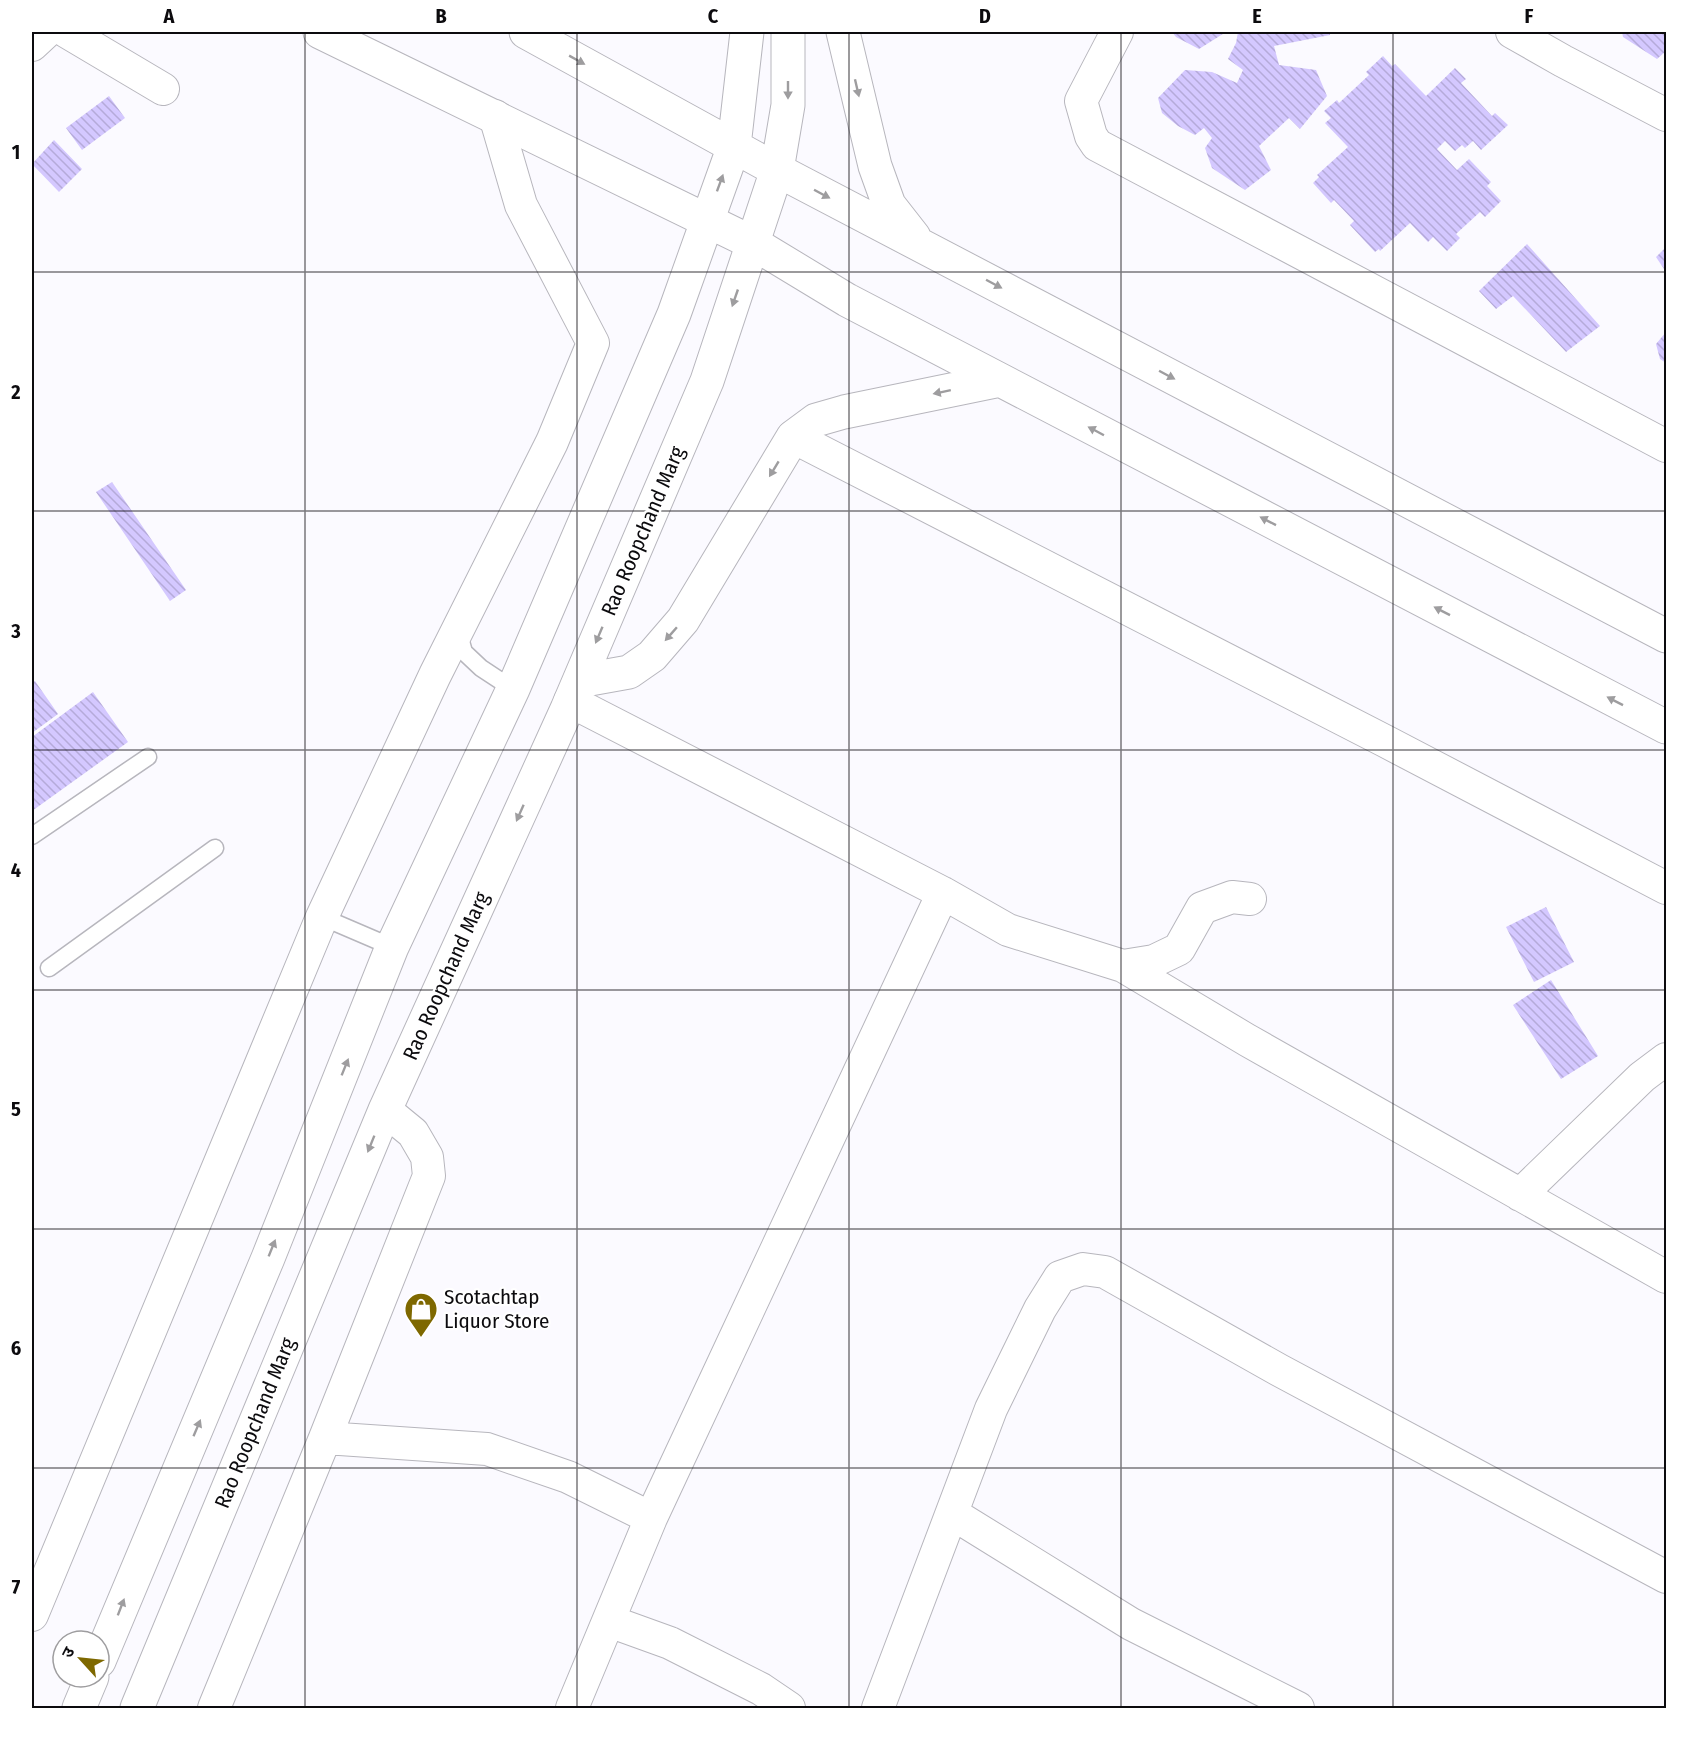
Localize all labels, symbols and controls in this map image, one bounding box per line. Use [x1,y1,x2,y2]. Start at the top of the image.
text: A [163,4,176,28]
text: B [435,4,447,28]
text: C [708,4,719,28]
text: D [979,4,991,28]
text: E [1252,4,1262,28]
text: F [1525,4,1534,28]
one-way arrow [569,55,586,65]
one-way arrow [852,79,862,98]
one-way arrow [783,80,793,99]
text: 1 [12,140,20,164]
one-way arrow [716,174,725,192]
one-way arrow [813,189,830,198]
one-way arrow [985,279,1003,289]
one-way arrow [729,289,739,307]
one-way arrow [1158,370,1175,380]
text: 2 [10,380,21,404]
one-way arrow [933,388,952,397]
one-way arrow [1087,426,1104,435]
street label: Rao Roopchand Marg [596,442,690,620]
one-way arrow [769,461,779,478]
one-way arrow [1260,516,1277,526]
one-way arrow [1433,606,1450,615]
text: 3 [10,619,21,643]
one-way arrow [594,626,603,643]
one-way arrow [665,626,678,641]
one-way arrow [1606,696,1623,705]
one-way arrow [514,804,524,822]
text: 4 [11,858,21,882]
street label: Rao Roopchand Marg [397,888,495,1064]
one-way arrow [340,1057,350,1075]
text: 5 [11,1097,21,1121]
one-way arrow [366,1135,375,1153]
one-way arrow [268,1239,277,1257]
place label: Scotachtap Liquor Store [444,1284,549,1334]
shop icon: Scotachtap Liquor Store [403,1291,439,1338]
street label: Rao Roopchand Marg [209,1334,301,1512]
text: 6 [11,1336,21,1360]
one-way arrow [192,1418,202,1436]
text: 7 [12,1575,21,1599]
one-way arrow [116,1598,126,1616]
north arrow [51,1629,111,1689]
text: उ [57,1643,79,1661]

